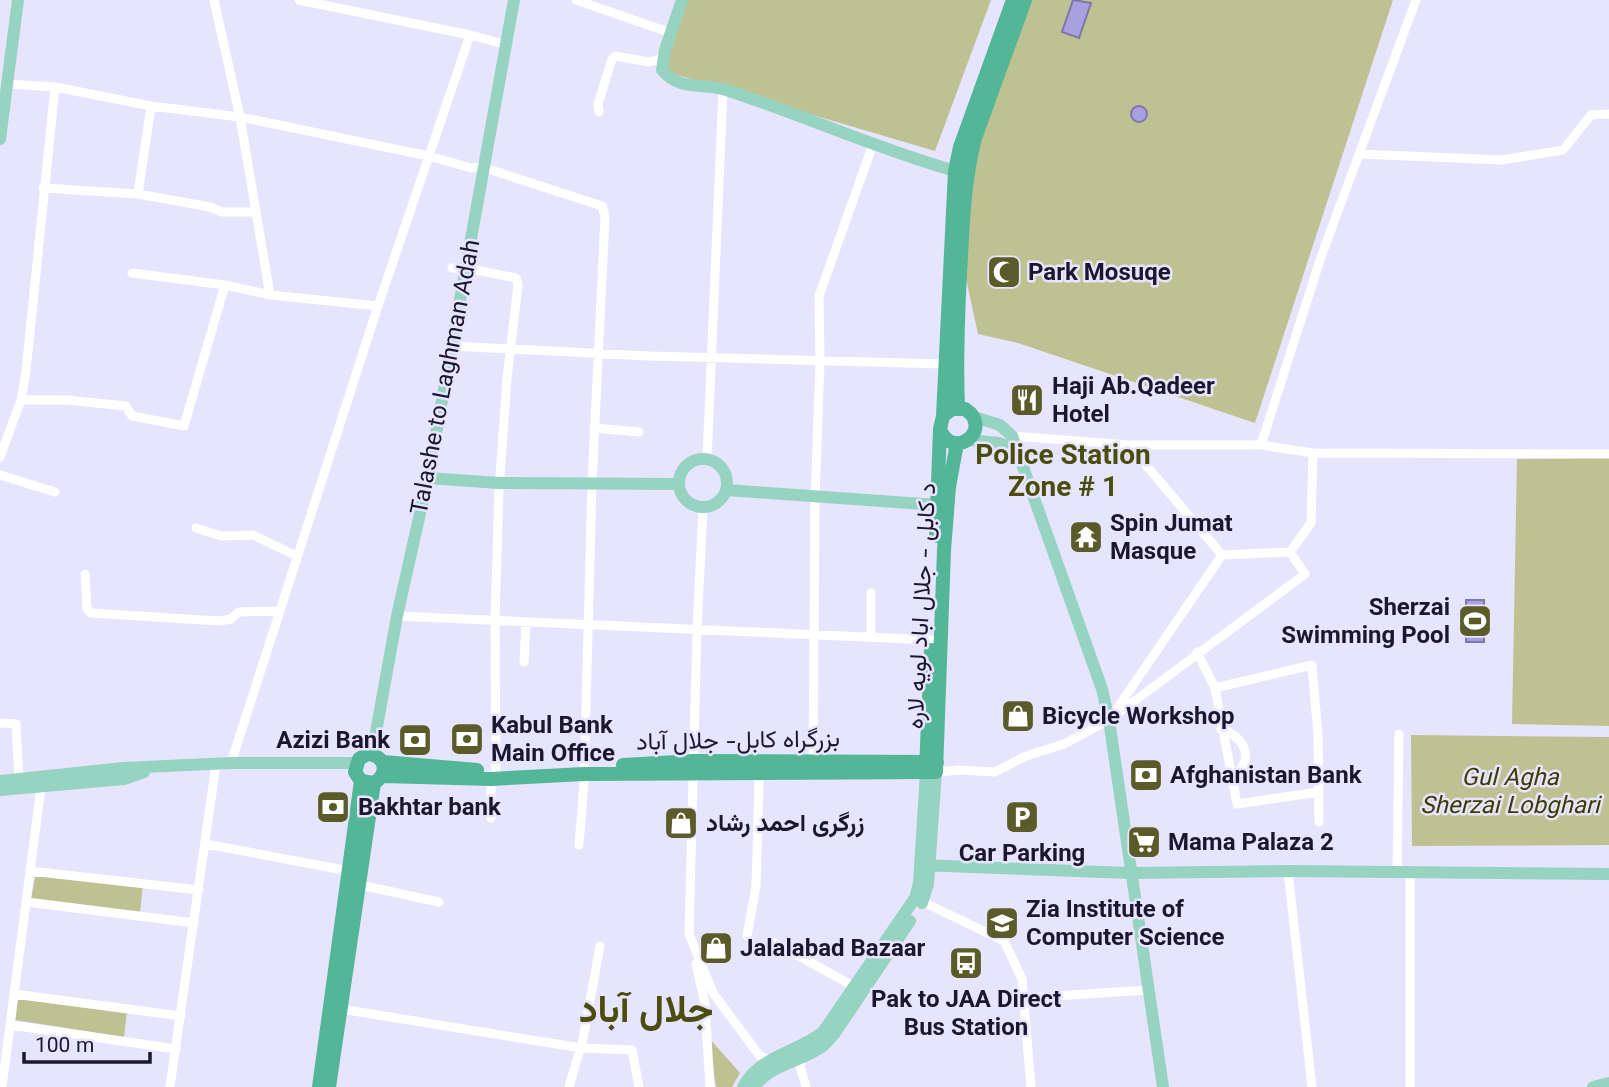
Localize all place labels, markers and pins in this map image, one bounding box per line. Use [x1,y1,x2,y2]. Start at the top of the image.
mosque icon: Park Mosuqe [985,253,1023,291]
place label: Park Mosuqe [1028,255,1171,293]
place label: Haji Ab.Qadeer Hotel [1052,369,1215,435]
restaurant icon: Haji Ab.Qadeer Hotel [1008,381,1046,419]
place label: Spin Jumat Masque [1110,506,1233,572]
temple icon: Spin Jumat Masque [1067,518,1105,556]
place label: Sherzai Swimming Pool [1281,590,1450,656]
sports icon: Sherzai Swimming Pool [1456,602,1494,640]
shop icon: Bicycle Workshop [999,697,1037,735]
place label: Bicycle Workshop [1042,699,1235,737]
place label: Kabul Bank Main Office [491,708,615,774]
bank icon: Kabul Bank Main Office [448,720,486,758]
bank icon: Azizi Bank [396,721,434,759]
place label: Azizi Bank [276,723,391,761]
bank icon: Afghanistan Bank [1127,756,1165,794]
place label: Afghanistan Bank [1170,758,1363,796]
bank icon: Bakhtar bank [314,788,352,826]
place label: Bakhtar bank [358,790,502,828]
parking icon: Car Parking [1003,798,1041,836]
shop icon: زرگری احمد رشاد [662,804,700,842]
place label: زرگری احمد رشاد [706,806,864,844]
supermarket icon: Mama Palaza 2 [1125,823,1163,861]
place label: Mama Palaza 2 [1168,825,1334,863]
place label: Car Parking [959,836,1085,874]
place label: Zia Institute of Computer Science [1026,892,1224,958]
school or university icon: Zia Institute of Computer Science [983,904,1021,942]
shop icon: Jalalabad Bazaar [697,929,735,967]
place label: Jalalabad Bazaar [740,931,926,969]
bus stop icon: Pak to JAA Direct Bus Station [947,944,985,982]
place label: Pak to JAA Direct Bus Station [871,982,1061,1048]

